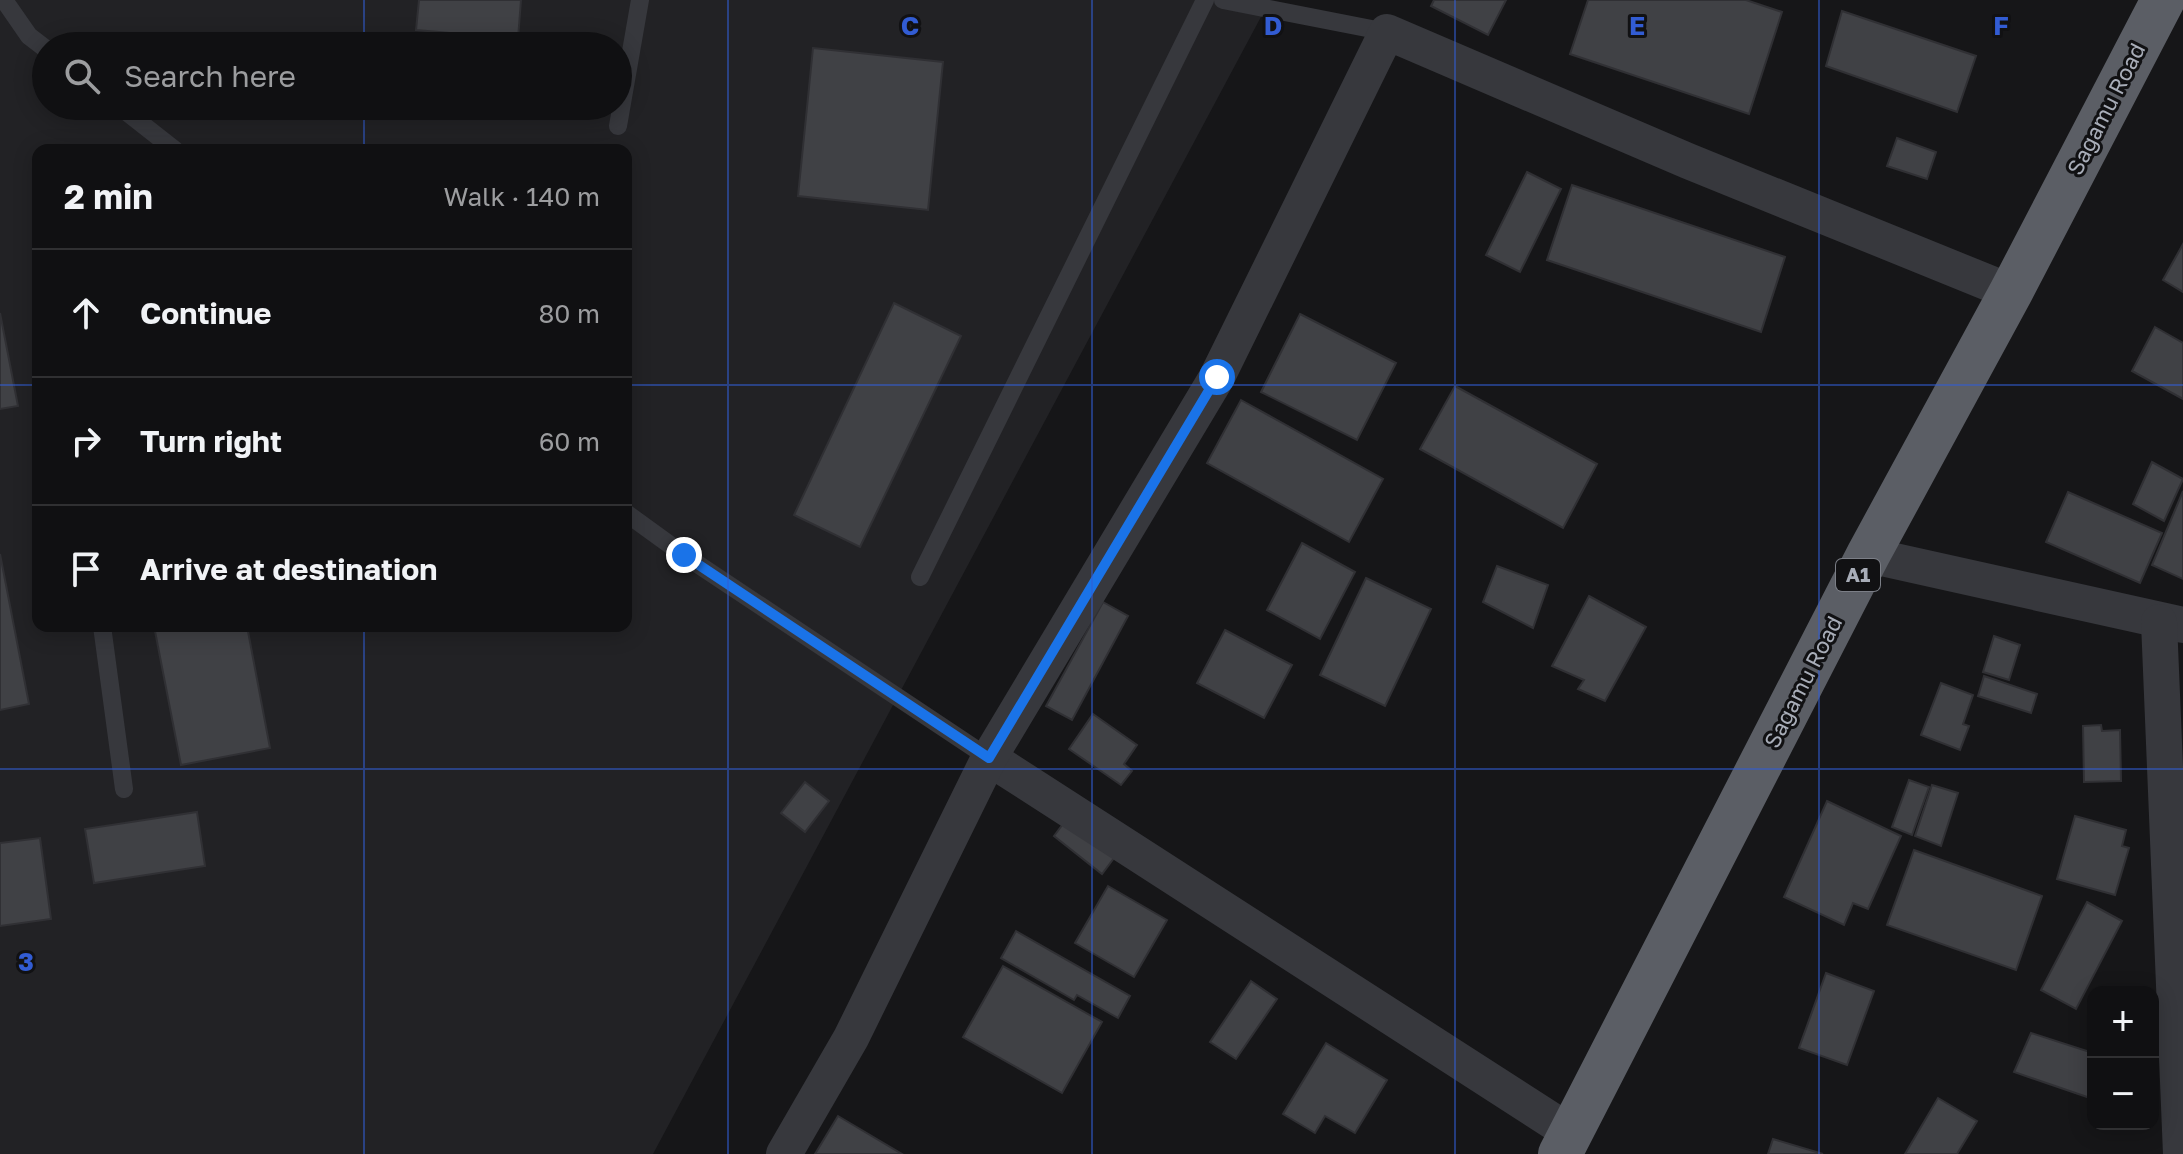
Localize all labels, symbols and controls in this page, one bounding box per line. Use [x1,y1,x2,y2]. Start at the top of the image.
text: C [901,10,919,41]
text: D [1264,10,1282,41]
text: E [1629,10,1645,41]
text: F [1993,10,2009,41]
search box [32,32,632,120]
street label: Sagamu Road [2061,38,2150,179]
icon: search [60,54,104,98]
text: Search here [124,58,296,94]
text: 2 min [64,176,153,216]
text: Walk · 140 m [443,181,600,212]
icon: ahead [64,291,108,335]
text: Continue [140,295,271,331]
text: 80 m [539,298,600,329]
route start [1199,359,1235,395]
icon: right [64,419,108,463]
text: Turn right [140,423,282,459]
text: 60 m [539,426,600,457]
route end [666,537,702,573]
icon: arrive [64,547,108,591]
text: Arrive at destination [140,551,437,587]
road number: A1 [1836,559,1880,591]
street label: Sagamu Road [1758,611,1847,752]
text: 3 [18,946,34,977]
map controls [2087,986,2159,1130]
button: + [2087,986,2159,1058]
button: − [2087,1058,2159,1130]

